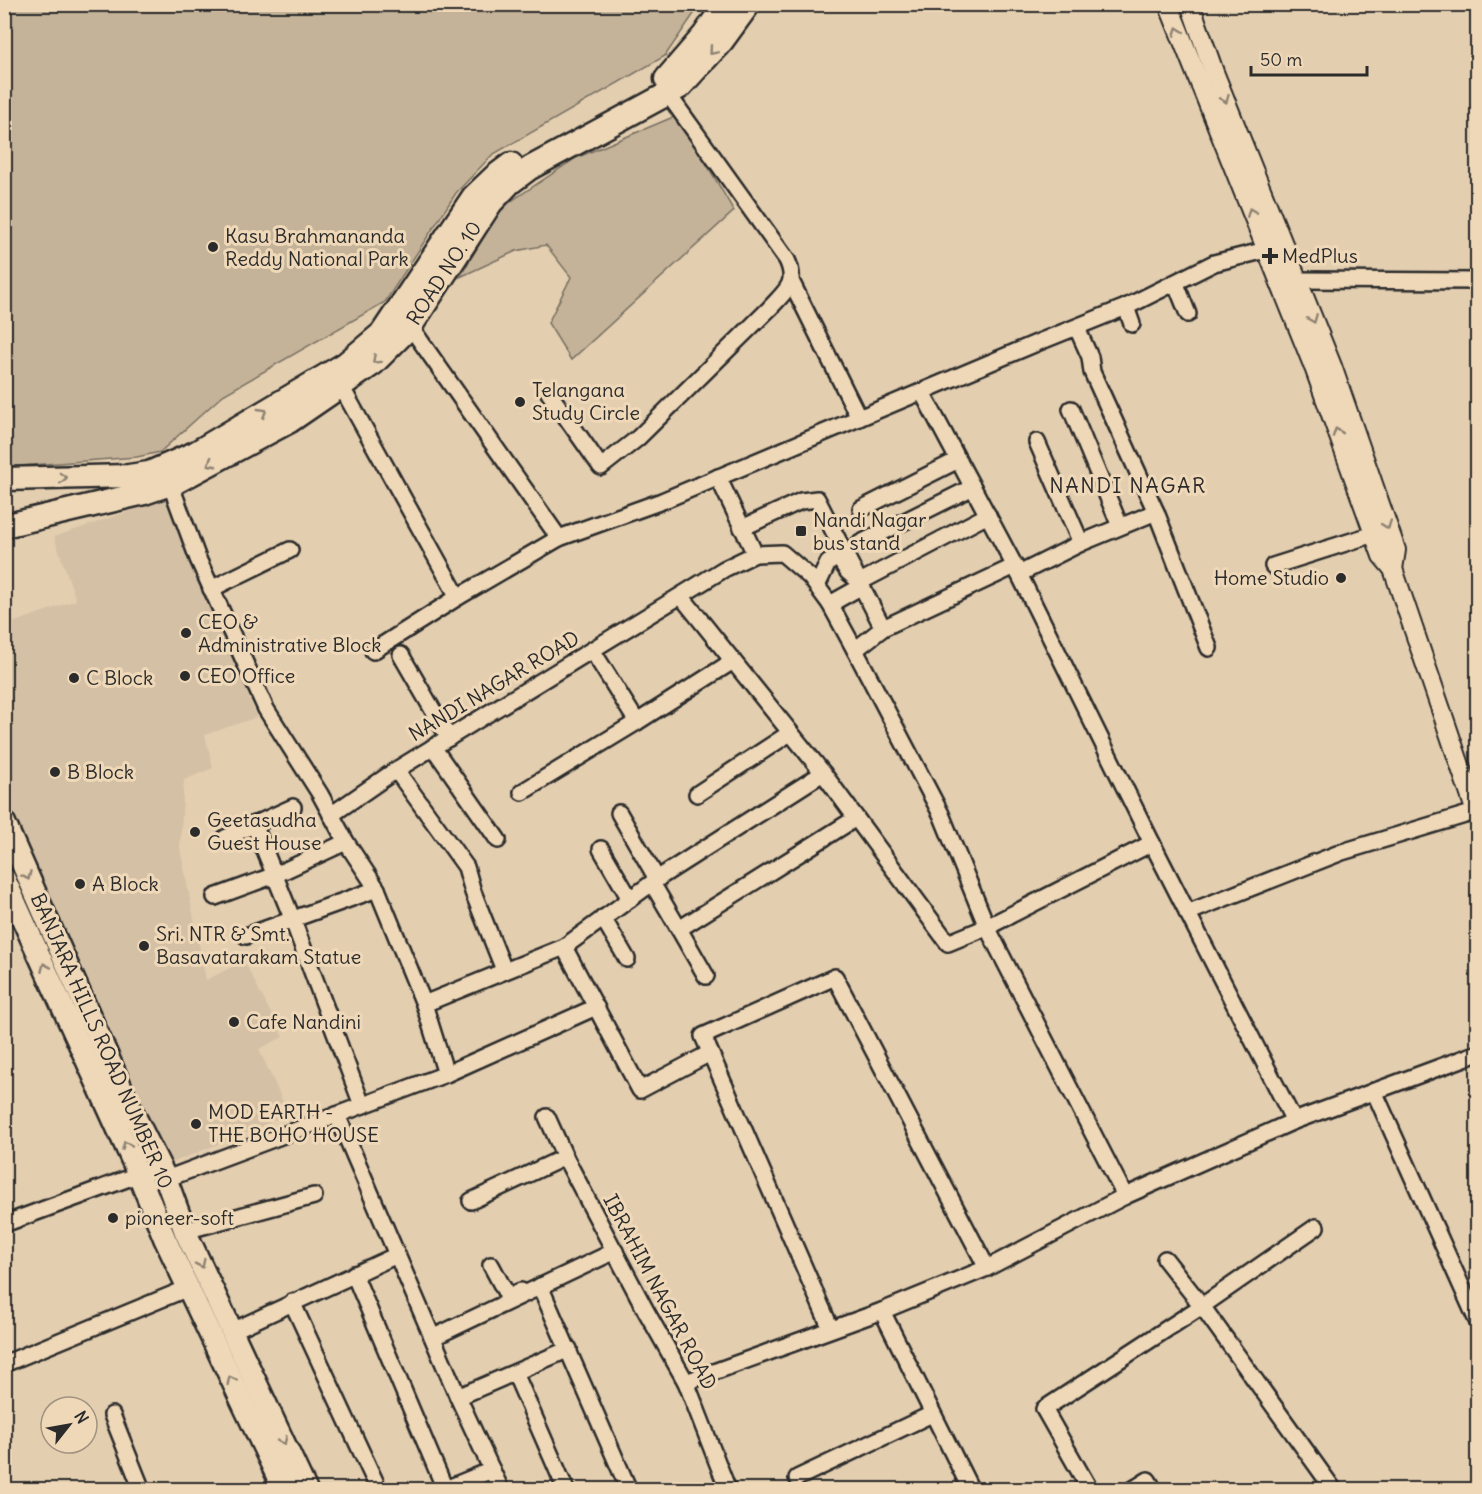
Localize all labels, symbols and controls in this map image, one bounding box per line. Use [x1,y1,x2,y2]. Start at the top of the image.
one-way arrow [1173,26,1185,37]
scale bar [1251,39,1366,77]
one-way arrow [709,44,720,55]
text: 50 m [1260,48,1302,71]
one-way arrow [1217,93,1230,104]
one-way arrow [1246,207,1258,218]
street label: ROAD NO. 10 [401,216,486,329]
place label: Kasu Brahmananda Reddy National Park [225,223,409,271]
marker: Kasu Brahmananda Reddy National Park [206,240,220,254]
place label: MedPlus [1282,243,1358,268]
marker: MedPlus [1263,249,1277,263]
one-way arrow [1306,313,1318,324]
one-way arrow [372,353,383,364]
place label: Telangana Study Circle [532,377,640,425]
marker: Telangana Study Circle [513,395,527,409]
one-way arrow [257,407,267,419]
one-way arrow [1332,427,1345,438]
one-way arrow [207,456,217,467]
one-way arrow [58,471,67,484]
district label: NANDI NAGAR [1049,472,1207,499]
place label: Nandi Nagar bus stand [813,507,926,555]
one-way arrow [1380,519,1392,530]
marker: Nandi Nagar bus stand [794,524,808,538]
place label: Home Studio [1214,565,1329,590]
marker: Home Studio [1334,571,1348,585]
place label: CEO & Administrative Block [198,609,382,657]
street label: NANDI NAGAR ROAD [404,625,583,746]
marker: CEO & Administrative Block [179,626,193,640]
place label: CEO Office [197,663,295,688]
place label: C Block [86,665,153,690]
marker: CEO Office [178,669,192,683]
marker: C Block [67,671,81,685]
place label: B Block [67,759,134,784]
marker: B Block [48,765,62,779]
place label: Geetasudha Guest House [207,807,322,855]
marker: Geetasudha Guest House [188,825,202,839]
one-way arrow [20,869,32,880]
place label: A Block [92,871,159,896]
marker: A Block [73,877,87,891]
street label: BANJARA HILLS ROAD NUMBER 10 [26,889,179,1192]
place label: Sri. NTR & Smt. Basavatarakam Statue [156,921,361,969]
marker: Sri. NTR & Smt. Basavatarakam Statue [137,939,151,953]
one-way arrow [40,963,52,974]
place label: Cafe Nandini [246,1009,361,1034]
marker: Cafe Nandini [227,1015,241,1029]
place label: MOD EARTH - THE BOHO HOUSE [208,1099,379,1147]
marker: MOD EARTH - THE BOHO HOUSE [189,1117,203,1131]
one-way arrow [121,1140,133,1151]
street label: IBRAHIM NAGAR ROAD [598,1190,723,1394]
place label: pioneer-soft [125,1205,234,1230]
marker: pioneer-soft [106,1211,120,1225]
one-way arrow [194,1258,206,1269]
one-way arrow [227,1375,239,1386]
north arrow [39,1395,99,1455]
text: N [70,1407,93,1427]
one-way arrow [276,1435,288,1446]

